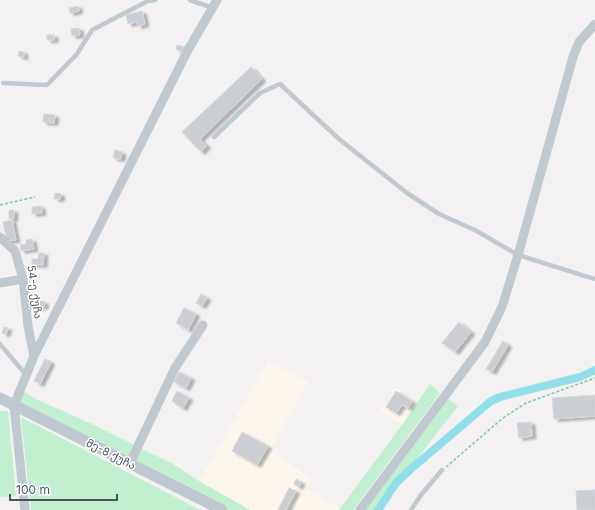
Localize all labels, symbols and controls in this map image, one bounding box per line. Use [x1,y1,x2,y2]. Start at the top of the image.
street label: 54-ე ქუჩა [24,264,46,320]
street label: მე-8 ქუჩა [84,436,138,472]
scale bar [10,476,117,502]
text: 100 m [16,482,50,497]

